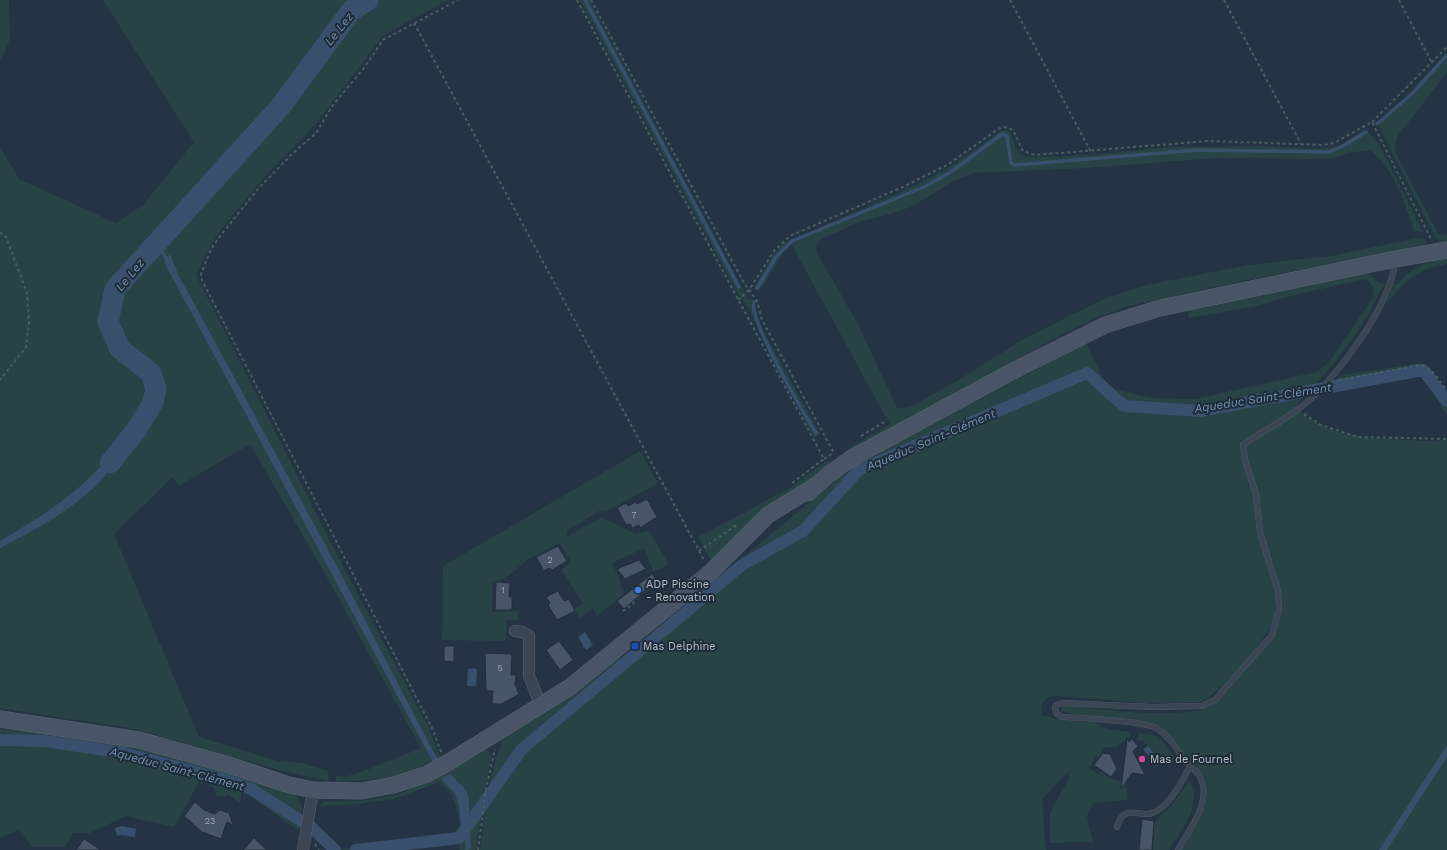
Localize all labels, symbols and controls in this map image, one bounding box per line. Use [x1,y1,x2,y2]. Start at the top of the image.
water label: Le Lez [322,9,357,48]
water label: Le Lez [113,255,148,294]
water label: Aqueduc Saint-Clément [1193,380,1333,416]
water label: Aqueduc Saint-Clément [864,406,998,474]
house number: 7 [631,510,637,520]
house number: 2 [547,555,553,565]
place label: ADP Piscine - Renovation [646,578,715,604]
house number: 1 [501,585,505,595]
marker: ADP Piscine - Renovation [633,585,643,595]
place label: Mas Delphine [643,640,716,653]
marker: Mas Delphine [630,641,640,651]
house number: 5 [497,663,503,673]
water label: Aqueduc Saint-Clément [107,744,246,794]
place label: Mas de Fournel [1150,753,1233,766]
marker: Mas de Fournel [1137,754,1147,764]
house number: 23 [205,816,215,826]

